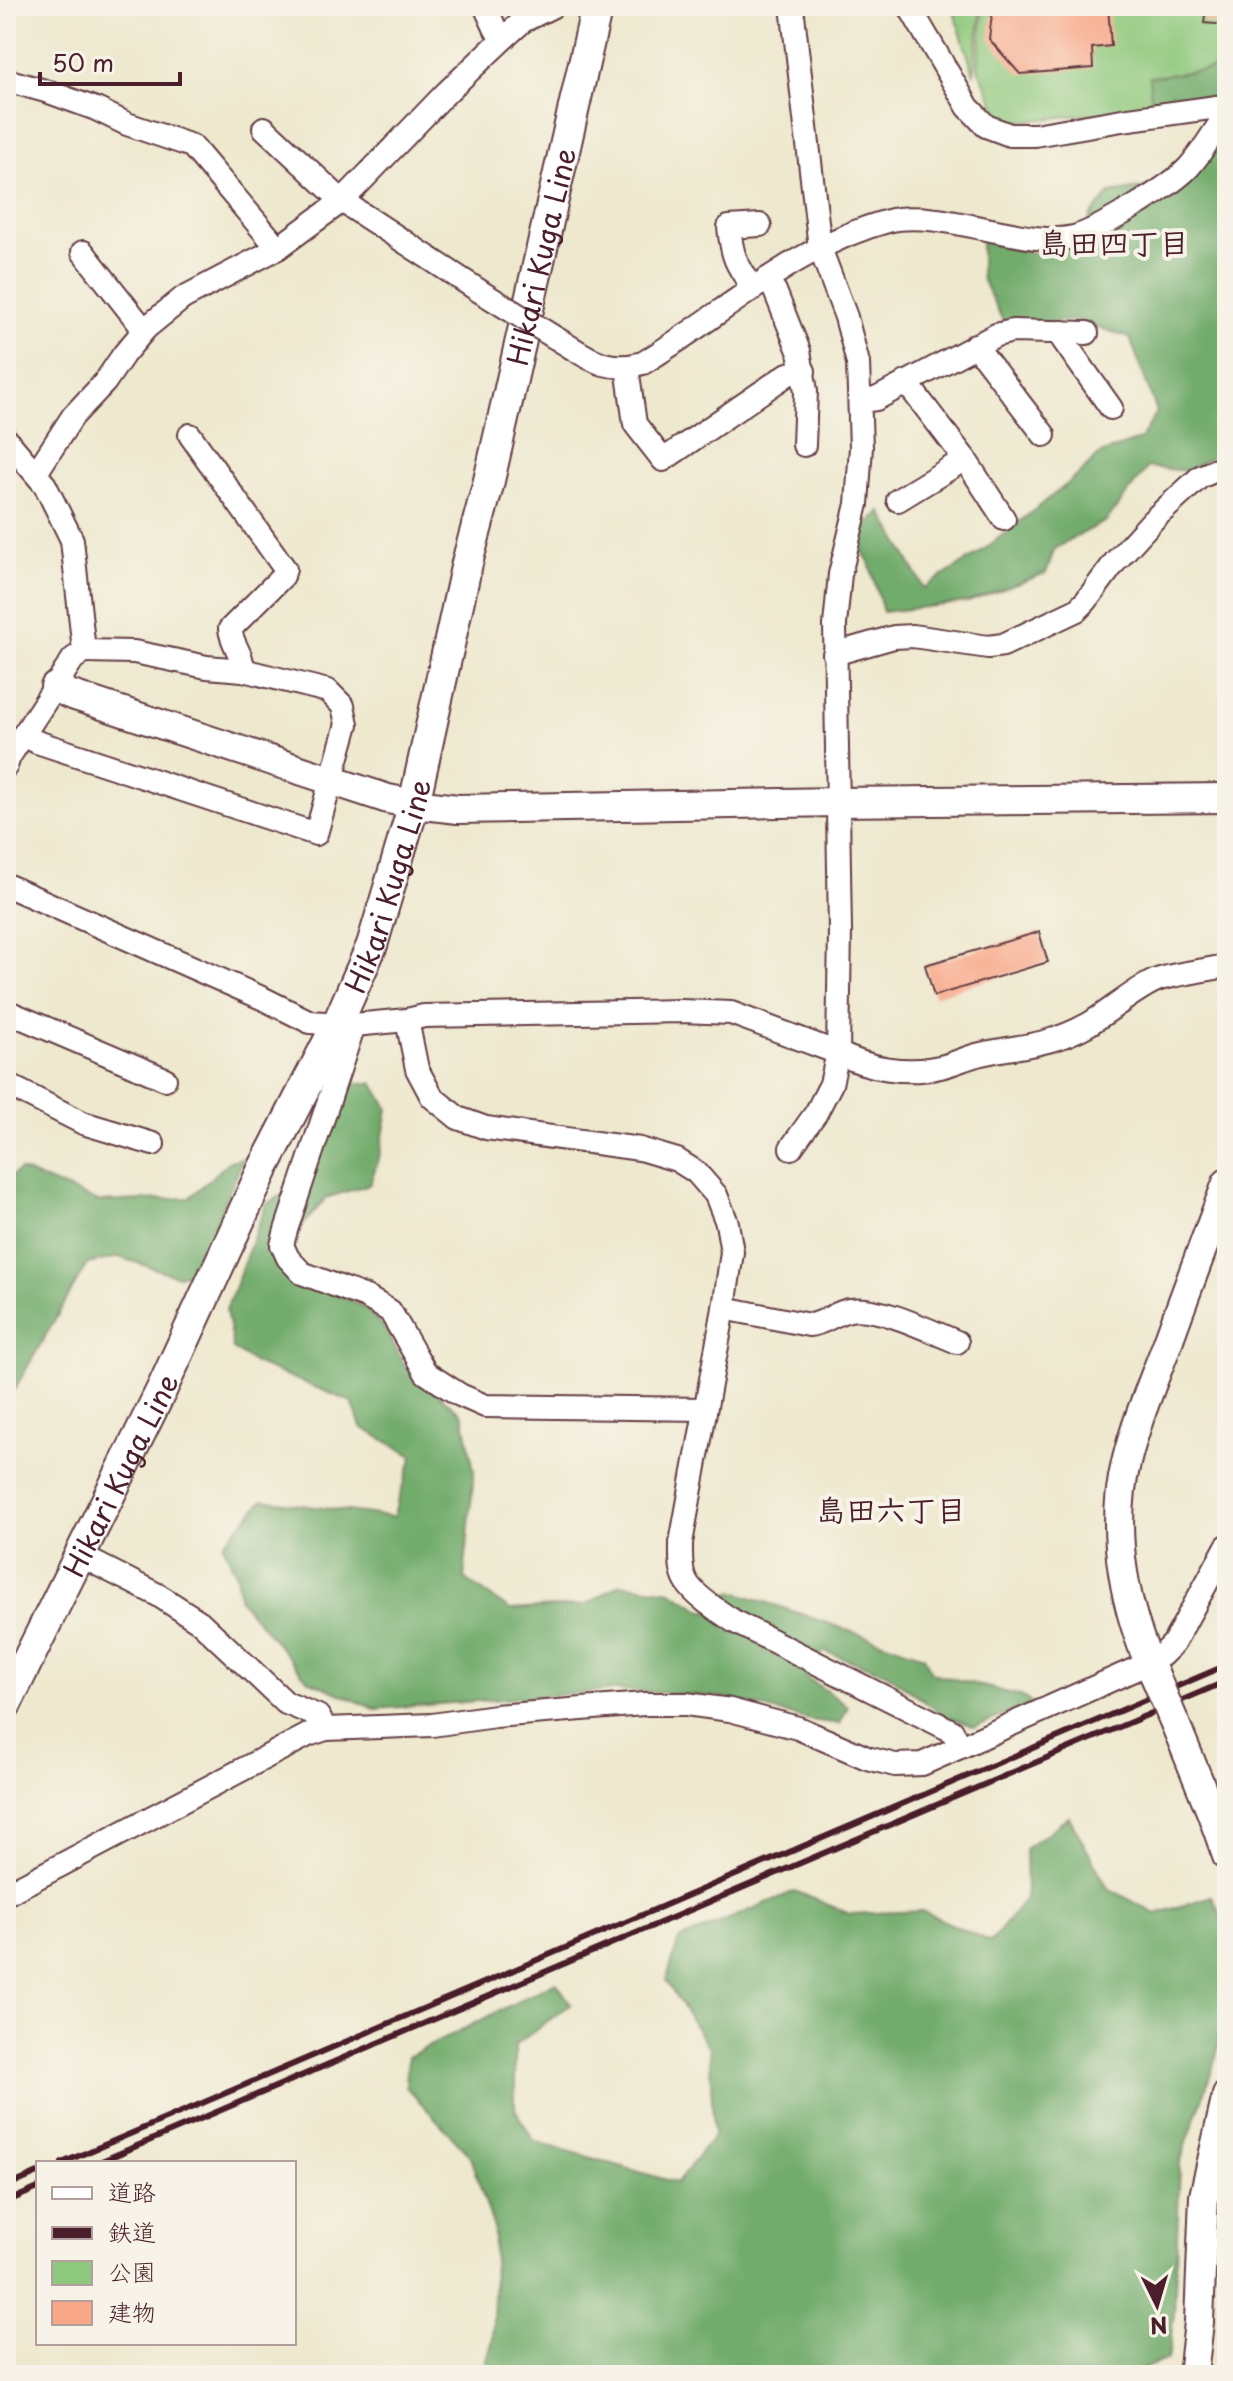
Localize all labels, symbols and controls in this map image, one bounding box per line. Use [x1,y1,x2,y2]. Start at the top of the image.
scale bar [40,36,180,86]
text: 50 m [52,44,114,80]
street label: Hikari Kuga Line [494,143,586,369]
district label: 島田四丁目 [1039,219,1189,264]
street label: Hikari Kuga Line [332,775,440,999]
street label: Hikari Kuga Line [51,1366,188,1584]
district label: 島田六丁目 [816,1486,966,1531]
legend [36,2161,296,2345]
text: 道路 [108,2173,156,2209]
text: 鉄道 [108,2213,156,2249]
text: 公園 [108,2253,156,2289]
north arrow [1117,2265,1197,2345]
text: 建物 [108,2293,156,2329]
text: N [1149,2309,1169,2344]

